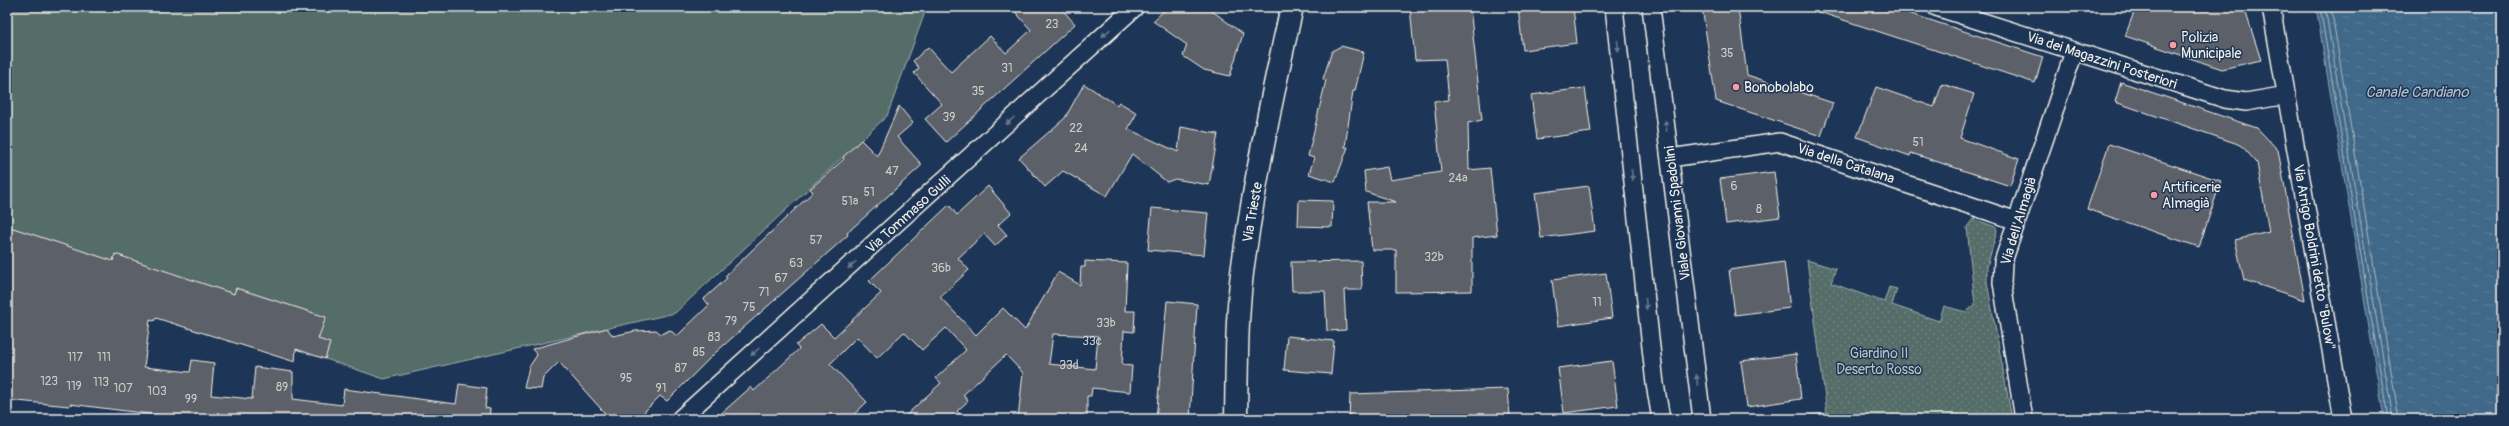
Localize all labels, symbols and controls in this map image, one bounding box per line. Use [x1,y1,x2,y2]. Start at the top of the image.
house number: 23 [1045,17,1059,32]
street label: Via dei Magazzini Posteriori [2025,28,2180,93]
one-way arrow [1101,29,1111,38]
place label: Polizia Municipale [2181,29,2242,62]
one-way arrow [1615,40,1621,52]
marker: Polizia Municipale [2168,40,2178,50]
house number: 35 [1720,46,1734,61]
house number: 31 [1001,61,1013,76]
place label: Bonobolabo [1744,79,1814,96]
marker: Bonobolabo [1731,82,1741,92]
water label: Canale Candiano [2365,83,2470,102]
house number: 35 [971,84,985,99]
house number: 39 [943,110,955,125]
one-way arrow [1005,116,1015,126]
one-way arrow [1663,120,1669,132]
house number: 22 [1069,121,1083,136]
house number: 51 [1912,135,1924,150]
street label: Via della Catalana [1795,140,1897,187]
house number: 24 [1074,141,1088,156]
street label: Viale Giovanni Spadolini [1661,144,1694,281]
street label: Via Arrigo Boldrini detto "Bulow" [2290,163,2339,351]
house number: 47 [885,164,899,179]
one-way arrow [1629,169,1635,181]
street label: Via Tommaso Gulli [862,171,955,257]
house number: 24a [1448,171,1468,186]
street label: Via dell'Almagià [1997,175,2040,267]
house number: 6 [1731,179,1738,194]
place label: Artificerie Almagià [2162,179,2221,212]
street label: Via Trieste [1239,180,1266,244]
house number: 51 [863,185,875,200]
marker: Artificerie Almagià [2149,190,2159,200]
house number: 51a [842,194,859,209]
house number: 8 [1756,202,1762,217]
house number: 57 [810,233,823,248]
house number: 32b [1424,250,1444,265]
house number: 63 [789,256,803,271]
one-way arrow [847,260,857,270]
house number: 36b [931,261,951,276]
house number: 67 [774,271,788,286]
house number: 71 [758,285,770,300]
house number: 11 [1592,295,1602,310]
one-way arrow [1643,298,1649,310]
house number: 75 [743,300,755,315]
house number: 79 [725,314,737,329]
house number: 33b [1096,316,1116,331]
house number: 83 [708,330,721,345]
house number: 33c [1082,334,1102,349]
house number: 85 [693,345,705,360]
park label: Giardino Il Deserto Rosso [1836,345,1922,378]
one-way arrow [750,347,760,357]
house number: 117 [67,350,84,365]
house number: 111 [97,350,111,365]
house number: 33d [1059,358,1079,373]
house number: 87 [675,361,688,376]
house number: 95 [620,371,632,386]
house number: 123 [40,374,58,389]
one-way arrow [1694,374,1700,386]
house number: 113 [93,375,109,390]
house number: 119 [66,379,82,394]
house number: 89 [276,380,288,395]
house number: 107 [113,381,133,396]
house number: 91 [656,381,666,396]
house number: 103 [147,384,167,399]
house number: 99 [185,392,197,407]

